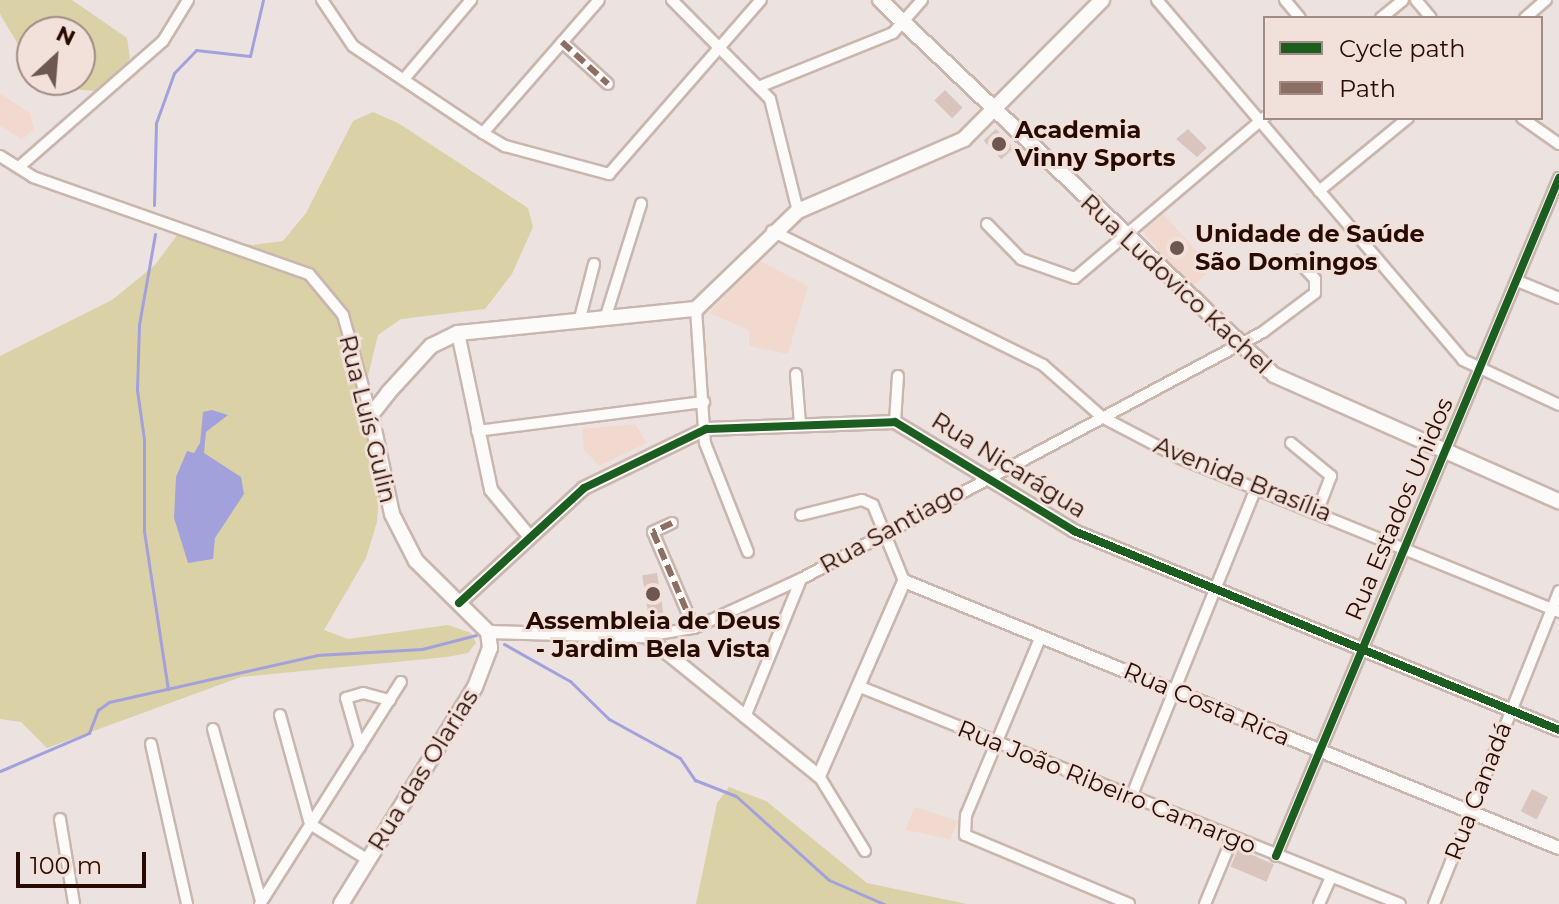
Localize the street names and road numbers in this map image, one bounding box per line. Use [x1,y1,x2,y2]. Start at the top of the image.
street label: Rua Ludovico Kachel [1075,188,1277,380]
street label: Rua Luís Gulin [333,332,403,506]
street label: Rua Estados Unidos [1339,393,1459,625]
street label: Rua Nicarágua [926,406,1092,524]
street label: Avenida Brasília [1150,430,1336,528]
street label: Rua Santiago [815,476,969,580]
street label: Rua Costa Rica [1119,656,1295,752]
street label: Rua das Olarias [362,684,484,856]
street label: Rua João Ribeiro Camargo [953,714,1261,860]
street label: Rua Canadá [1438,718,1518,864]

